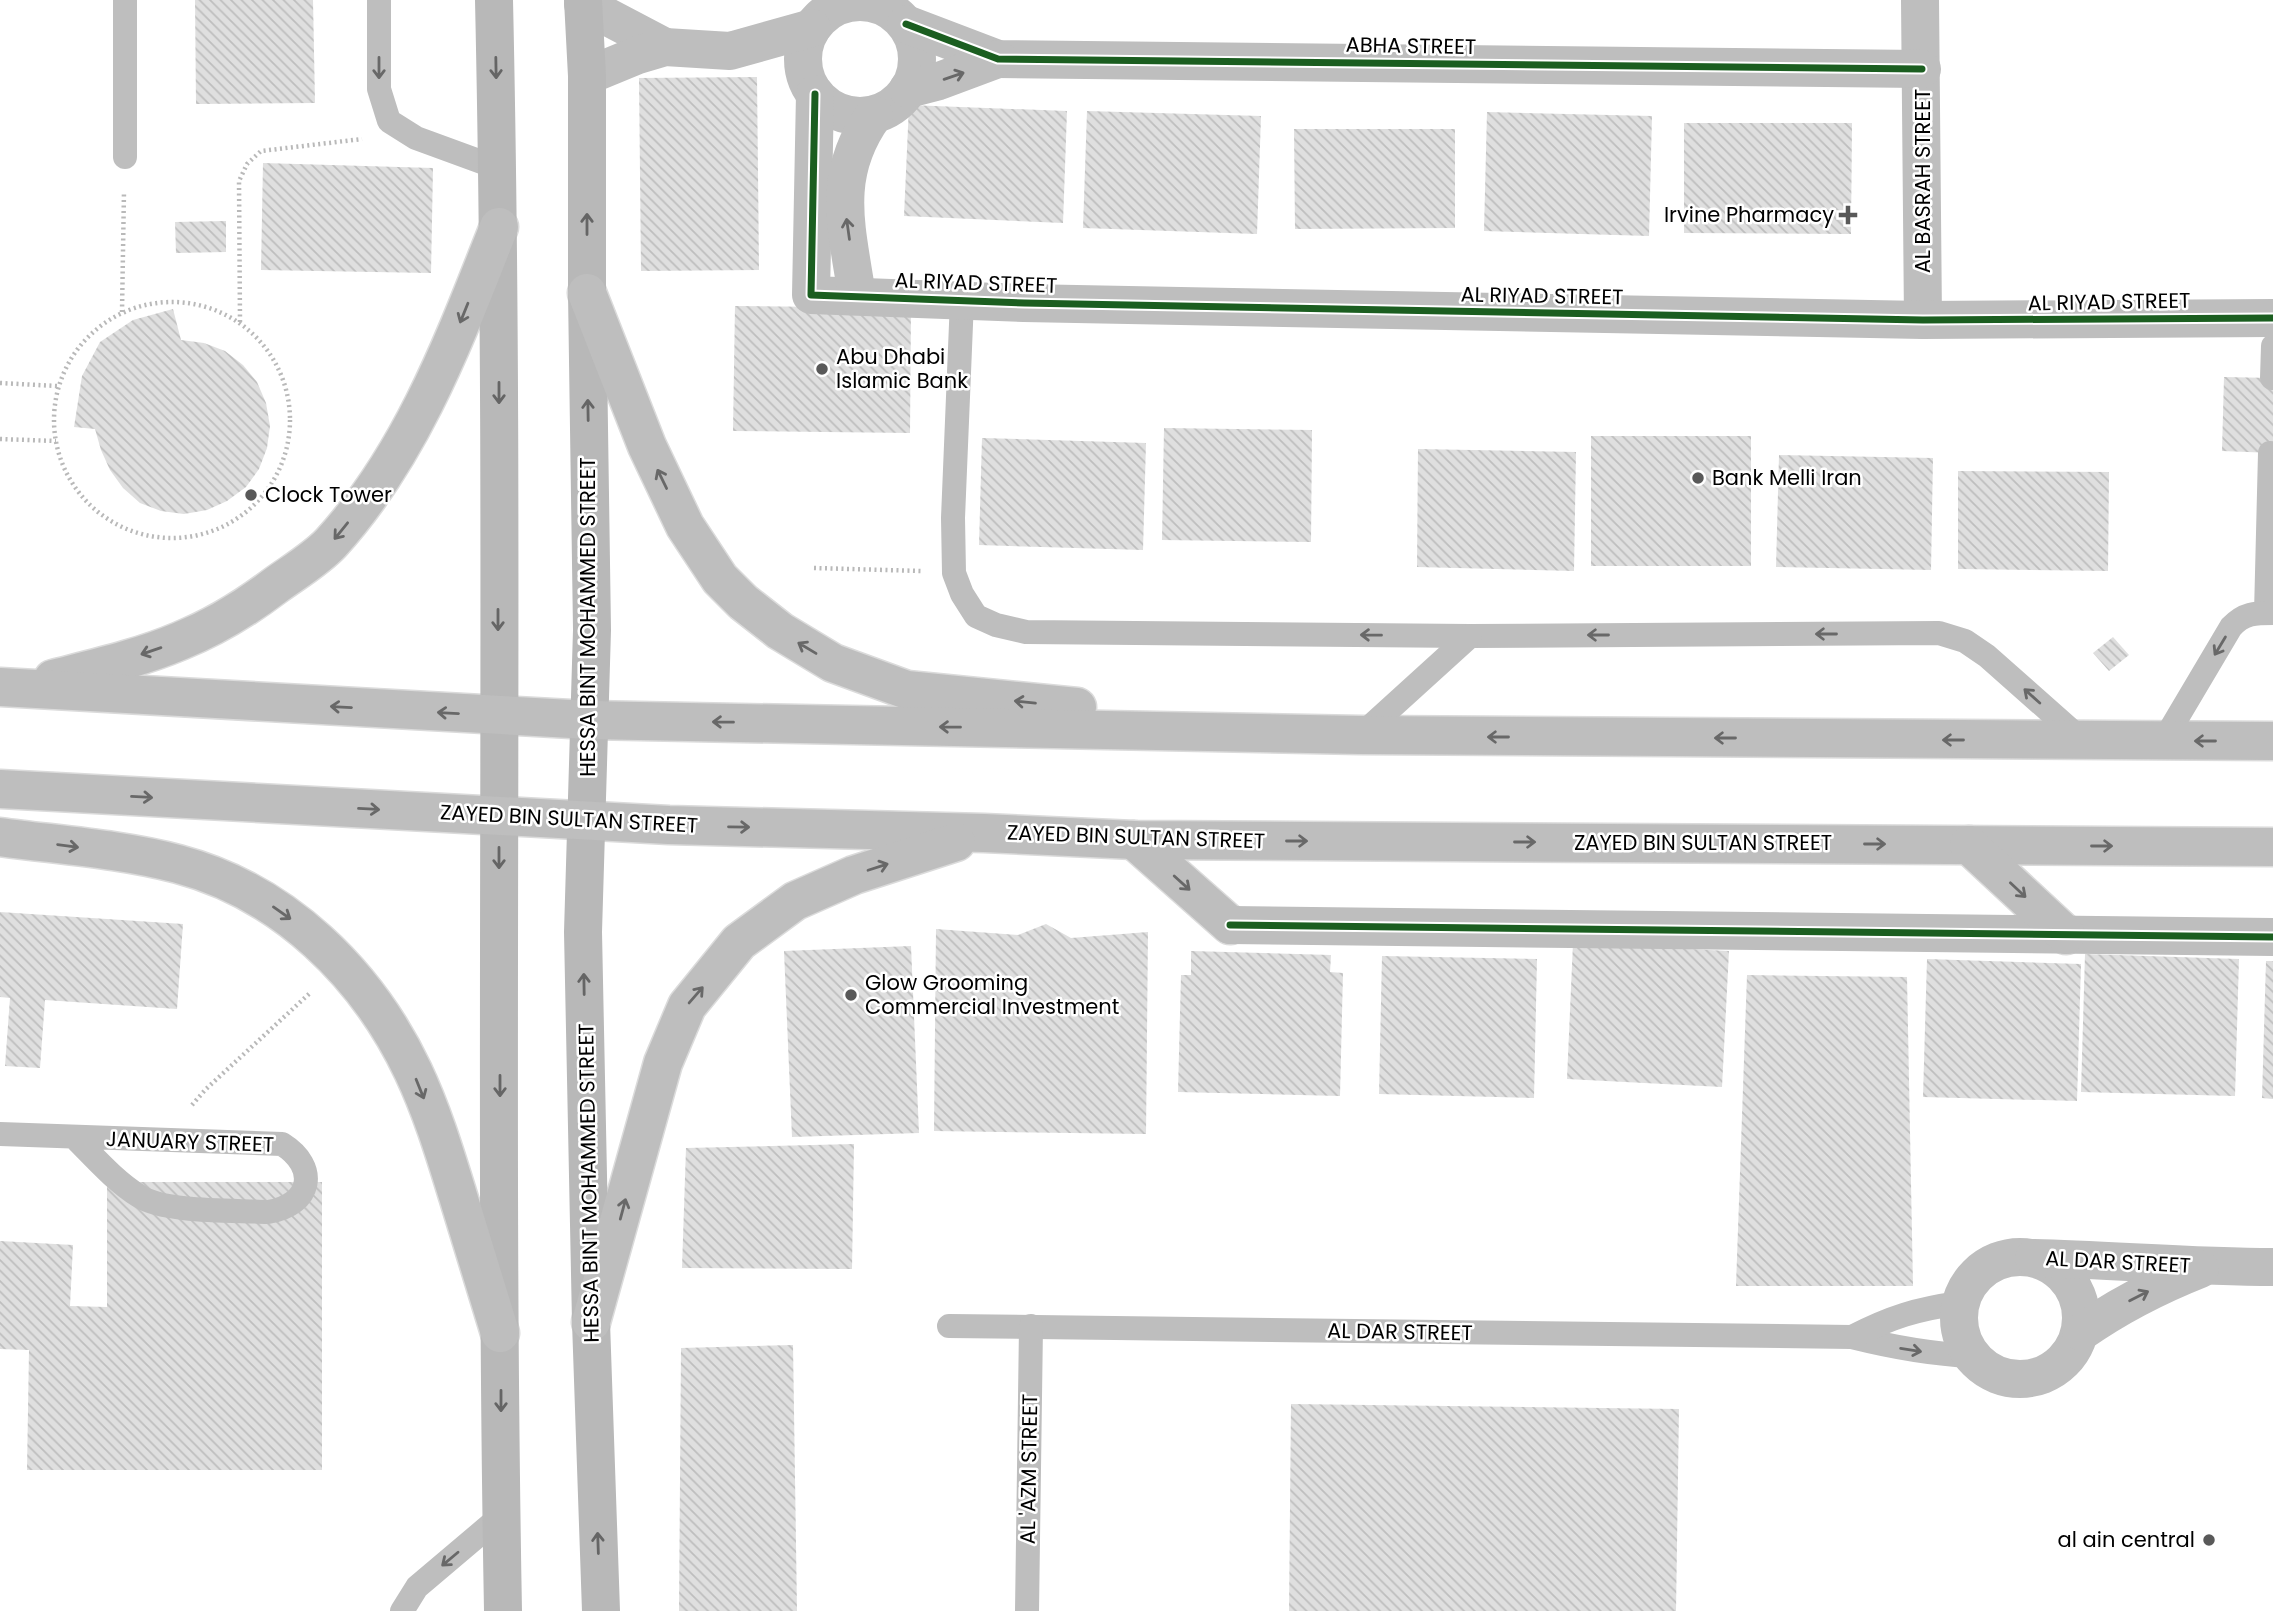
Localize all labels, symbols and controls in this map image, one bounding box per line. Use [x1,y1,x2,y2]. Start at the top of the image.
street label: ABHA STREET [1345,30,1477,61]
one-way arrow [372,56,386,79]
one-way arrow [489,56,502,79]
one-way arrow [942,69,964,81]
street label: AL BASRAH STREET [1908,89,1937,273]
place label: Irvine Pharmacy [1664,200,1834,229]
marker: Irvine Pharmacy [1840,207,1856,223]
one-way arrow [580,213,594,236]
one-way arrow [841,218,854,241]
street label: AL RIYAD STREET [894,265,1058,300]
street label: AL RIYAD STREET [1460,280,1624,311]
street label: AL RIYAD STREET [2027,286,2191,317]
one-way arrow [457,301,470,323]
place label: Abu Dhabi Islamic Bank [836,342,968,395]
marker: Abu Dhabi Islamic Bank [814,361,830,377]
one-way arrow [492,381,506,404]
one-way arrow [582,398,595,421]
street label: HESSA BINT MOHAMMED STREET [573,457,602,777]
place label: Bank Melli Iran [1712,463,1862,492]
one-way arrow [655,469,669,490]
marker: Bank Melli Iran [1690,470,1706,486]
place label: Clock Tower [265,480,392,509]
marker: Clock Tower [243,487,259,503]
one-way arrow [333,521,349,539]
one-way arrow [491,609,505,632]
one-way arrow [1815,627,1838,641]
one-way arrow [1360,628,1383,642]
one-way arrow [1587,628,1610,642]
one-way arrow [2213,635,2227,655]
one-way arrow [798,641,818,655]
one-way arrow [140,646,162,658]
one-way arrow [2023,688,2041,704]
one-way arrow [1015,695,1037,708]
one-way arrow [330,700,353,713]
one-way arrow [436,707,459,720]
one-way arrow [712,716,735,729]
one-way arrow [939,720,962,734]
one-way arrow [1487,730,1510,744]
one-way arrow [1714,732,1737,745]
one-way arrow [1942,733,1965,747]
one-way arrow [2194,734,2217,748]
one-way arrow [130,790,153,803]
street label: ZAYED BIN SULTAN STREET [439,797,699,840]
one-way arrow [357,803,380,816]
street label: ZAYED BIN SULTAN STREET [1006,818,1266,855]
one-way arrow [727,820,750,833]
street label: ZAYED BIN SULTAN STREET [1574,828,1832,857]
one-way arrow [1286,834,1309,848]
one-way arrow [1513,835,1536,849]
one-way arrow [1863,838,1886,851]
one-way arrow [2091,839,2114,853]
one-way arrow [56,840,79,853]
one-way arrow [492,846,506,869]
one-way arrow [867,860,889,872]
one-way arrow [1173,874,1190,891]
one-way arrow [2009,882,2027,898]
one-way arrow [272,906,291,920]
place label: Glow Grooming Commercial Investment [865,968,1119,1021]
one-way arrow [578,973,591,996]
one-way arrow [688,986,704,1004]
marker: Glow Grooming Commercial Investment [843,987,859,1003]
street label: HESSA BINT MOHAMMED STREET [571,1023,606,1343]
one-way arrow [493,1074,507,1097]
one-way arrow [415,1078,428,1100]
street label: JANUARY STREET [105,1124,275,1159]
one-way arrow [617,1198,630,1220]
street label: AL DAR STREET [2045,1243,2191,1280]
one-way arrow [2128,1289,2149,1303]
street label: AL DAR STREET [1327,1316,1473,1347]
one-way arrow [1900,1344,1922,1357]
one-way arrow [494,1389,508,1412]
street label: AL 'AZM STREET [1013,1393,1044,1545]
place label: al ain central [2058,1525,2195,1554]
one-way arrow [592,1532,605,1555]
marker: al ain central [2201,1532,2217,1548]
one-way arrow [441,1551,459,1567]

